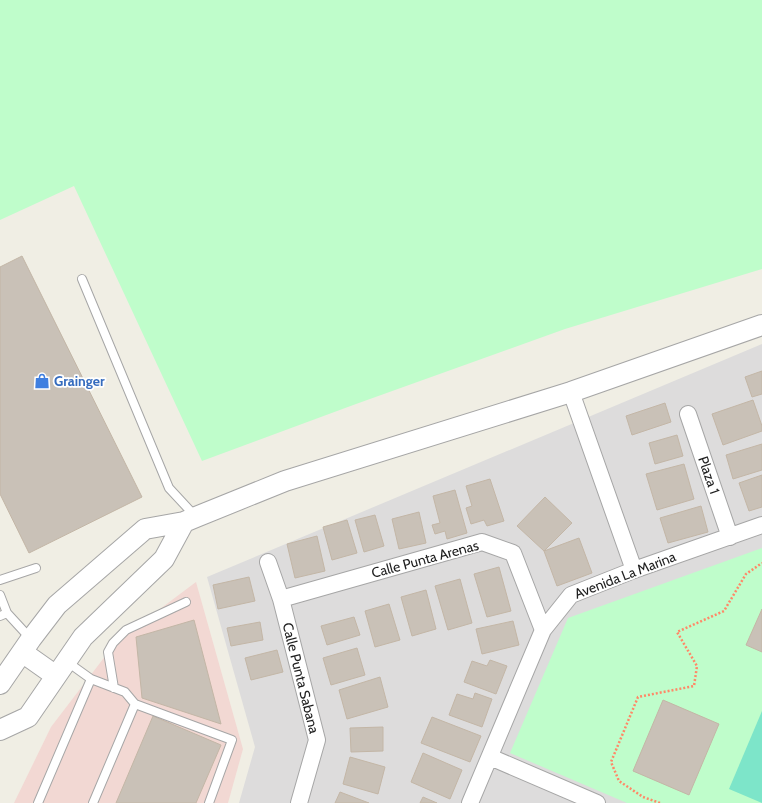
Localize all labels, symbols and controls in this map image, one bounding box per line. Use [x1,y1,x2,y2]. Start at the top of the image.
shop icon: Grainger [33,372,51,390]
place label: Grainger [54,372,105,390]
street label: Plaza 1 [694,454,724,496]
street label: Calle Punta Arenas [369,536,481,582]
street label: Avenida La Marina [572,547,679,603]
street label: Calle Punta Sabana [279,621,324,736]

